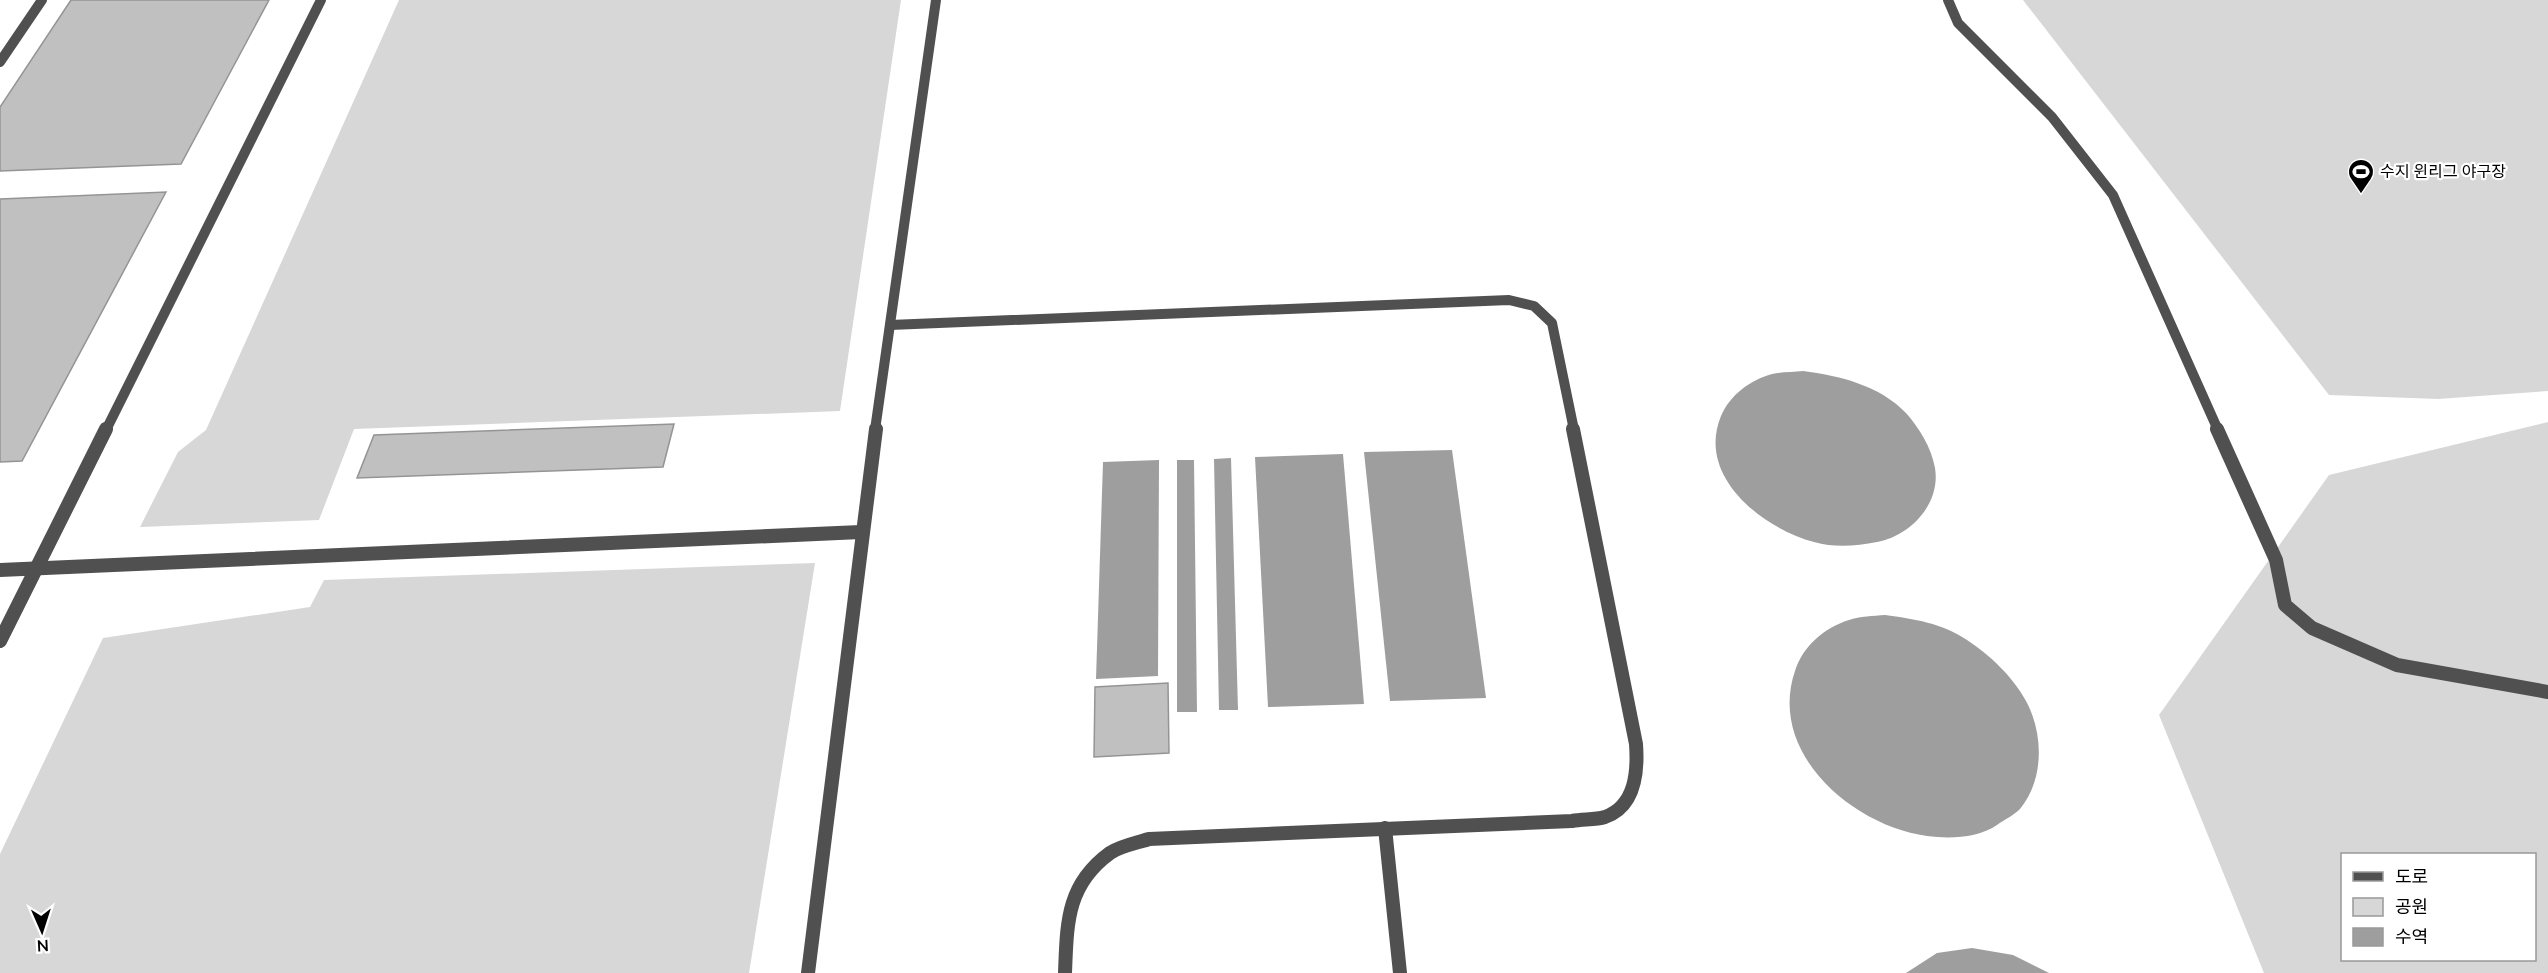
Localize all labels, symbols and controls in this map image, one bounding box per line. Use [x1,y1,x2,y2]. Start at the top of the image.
sports icon: 수지 윈리그 야구장 [2346,157,2376,195]
place label: 수지 윈리그 야구장 [2380,161,2506,183]
legend [2341,853,2536,961]
text: 도로 [2395,865,2428,889]
text: 공원 [2395,895,2428,919]
north arrow [12,901,72,961]
text: 수역 [2395,925,2428,949]
text: N [36,934,49,956]

